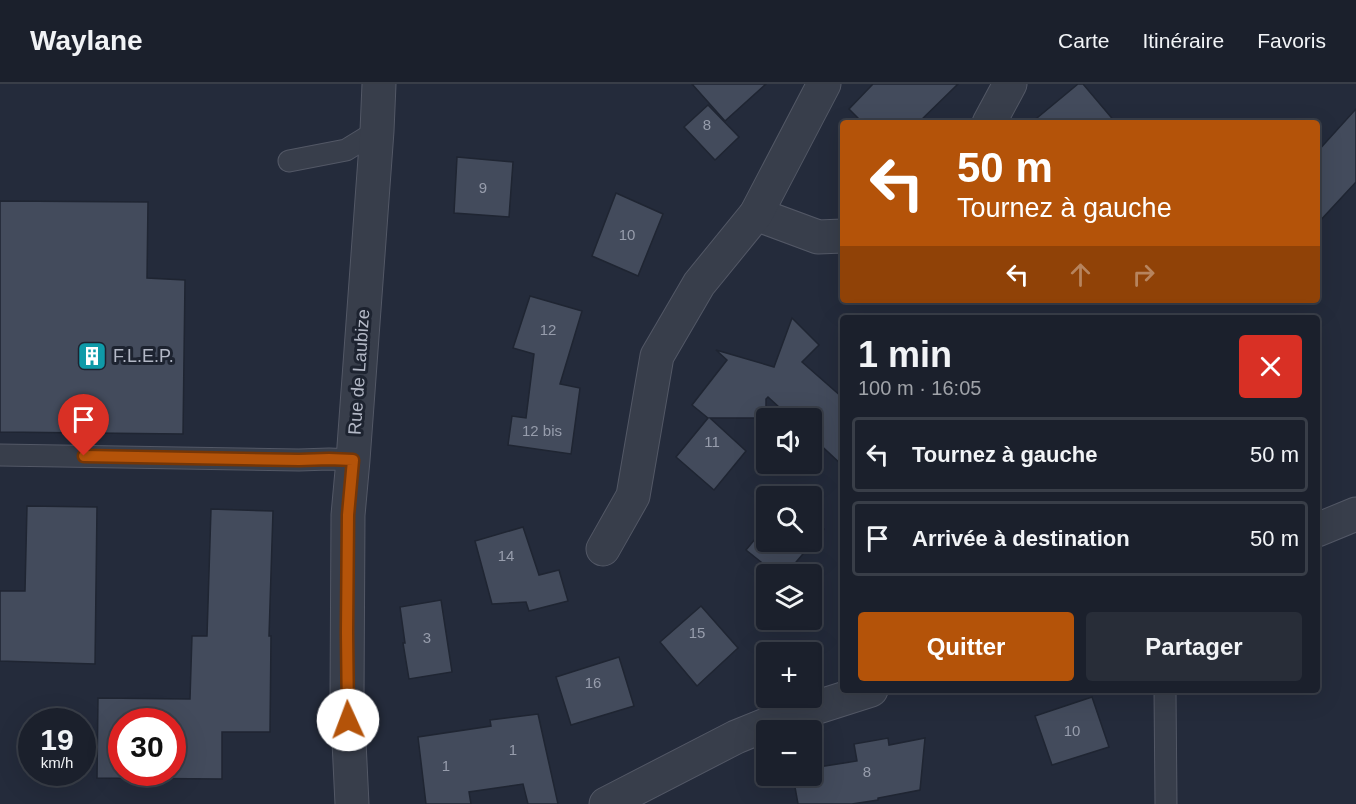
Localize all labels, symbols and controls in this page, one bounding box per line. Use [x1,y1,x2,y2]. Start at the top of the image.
text: Waylane [30,25,143,56]
text: Carte [1058,29,1109,52]
text: Itinéraire [1142,29,1224,52]
text: Favoris [1257,29,1326,52]
house number: 8 [703,116,711,133]
icon: left [858,144,936,222]
text: 50 m [957,144,1053,191]
house number: 9 [479,179,487,196]
text: Tournez à gauche [957,193,1172,223]
house number: 10 [619,226,635,243]
icon: left [1001,258,1034,291]
icon: ahead [1064,258,1097,291]
icon: right [1127,258,1160,291]
street label: Rue de Laubize [345,308,373,436]
house number: 12 [540,321,556,338]
text: 1 min [858,334,952,375]
button: close [1239,335,1302,398]
building icon: F.L.E.P. [76,340,108,372]
place label: F.L.E.P. [113,346,174,366]
text: 100 m · 16:05 [858,377,981,399]
pin [58,394,109,456]
icon: arrive [67,403,100,436]
map controls [756,408,822,786]
button: sound [756,408,822,474]
house number: 12 bis [522,422,562,439]
house number: 11 [704,433,720,450]
icon: left [861,438,894,471]
text: Tournez à gauche [912,442,1097,467]
text: 50 m [1250,442,1299,467]
button: search [756,486,822,552]
icon: arrive [861,522,894,555]
text: Arrivée à destination [912,526,1130,551]
text: 50 m [1250,526,1299,551]
house number: 14 [498,547,514,564]
button: layers [756,564,822,630]
button: Quitter [858,612,1074,681]
button: Partager [1086,612,1302,681]
house number: 15 [689,624,705,641]
house number: 3 [423,629,431,646]
button: + [756,642,822,708]
house number: 16 [585,674,601,691]
position arrow [316,688,380,752]
speed limit sign: 30 [108,708,186,786]
button: − [756,720,822,786]
house number: 10 [1064,722,1080,739]
text: 19 [40,723,74,756]
house number: 1 [509,741,517,758]
text: km/h [41,754,73,771]
house number: 1 [442,757,450,774]
house number: 8 [863,763,871,780]

